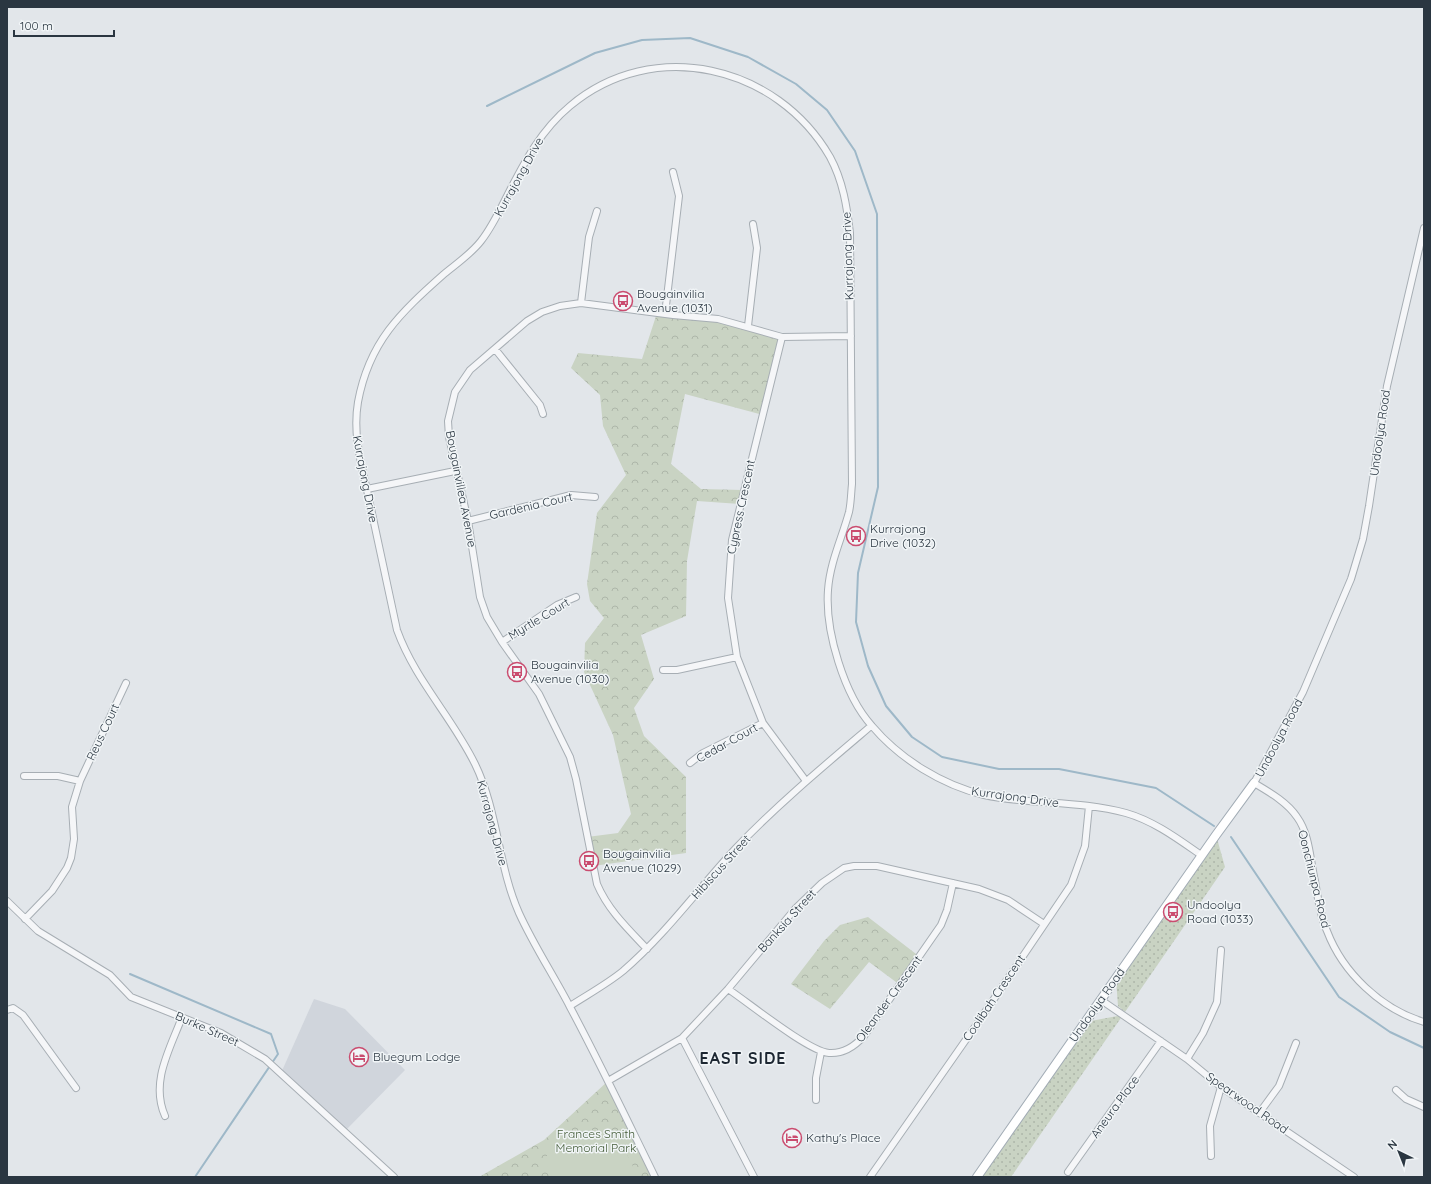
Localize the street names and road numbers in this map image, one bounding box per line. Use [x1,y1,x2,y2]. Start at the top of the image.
street label: Kurrajong Drive [491,134,547,219]
street label: Kurrajong Drive [838,211,857,300]
street label: Undoolya Road [1366,389,1393,477]
street label: Bougainvillea Avenue [443,429,480,549]
street label: Kurrajong Drive [350,434,381,524]
street label: Cypress Crescent [723,458,758,556]
street label: Gardenia Court [488,489,574,522]
street label: Myrtle Court [505,594,572,643]
street label: Undoolya Road [1252,696,1306,780]
street label: Reus Court [83,701,122,763]
street label: Cedar Court [694,720,760,766]
street label: Kurrajong Drive [474,778,511,868]
street label: Kurrajong Drive [970,783,1060,810]
street label: Oonchiunpa Road [1295,828,1334,929]
street label: Hibiscus Street [688,831,753,902]
street label: Banksia Street [754,886,819,955]
street label: Oleander Crescent [852,952,925,1045]
street label: Coolibah Crescent [959,952,1028,1044]
street label: Undoolya Road [1066,965,1128,1045]
street label: Burke Street [173,1008,241,1049]
street label: Spearwood Road [1203,1069,1291,1137]
street label: Aneura Place [1087,1072,1142,1141]

